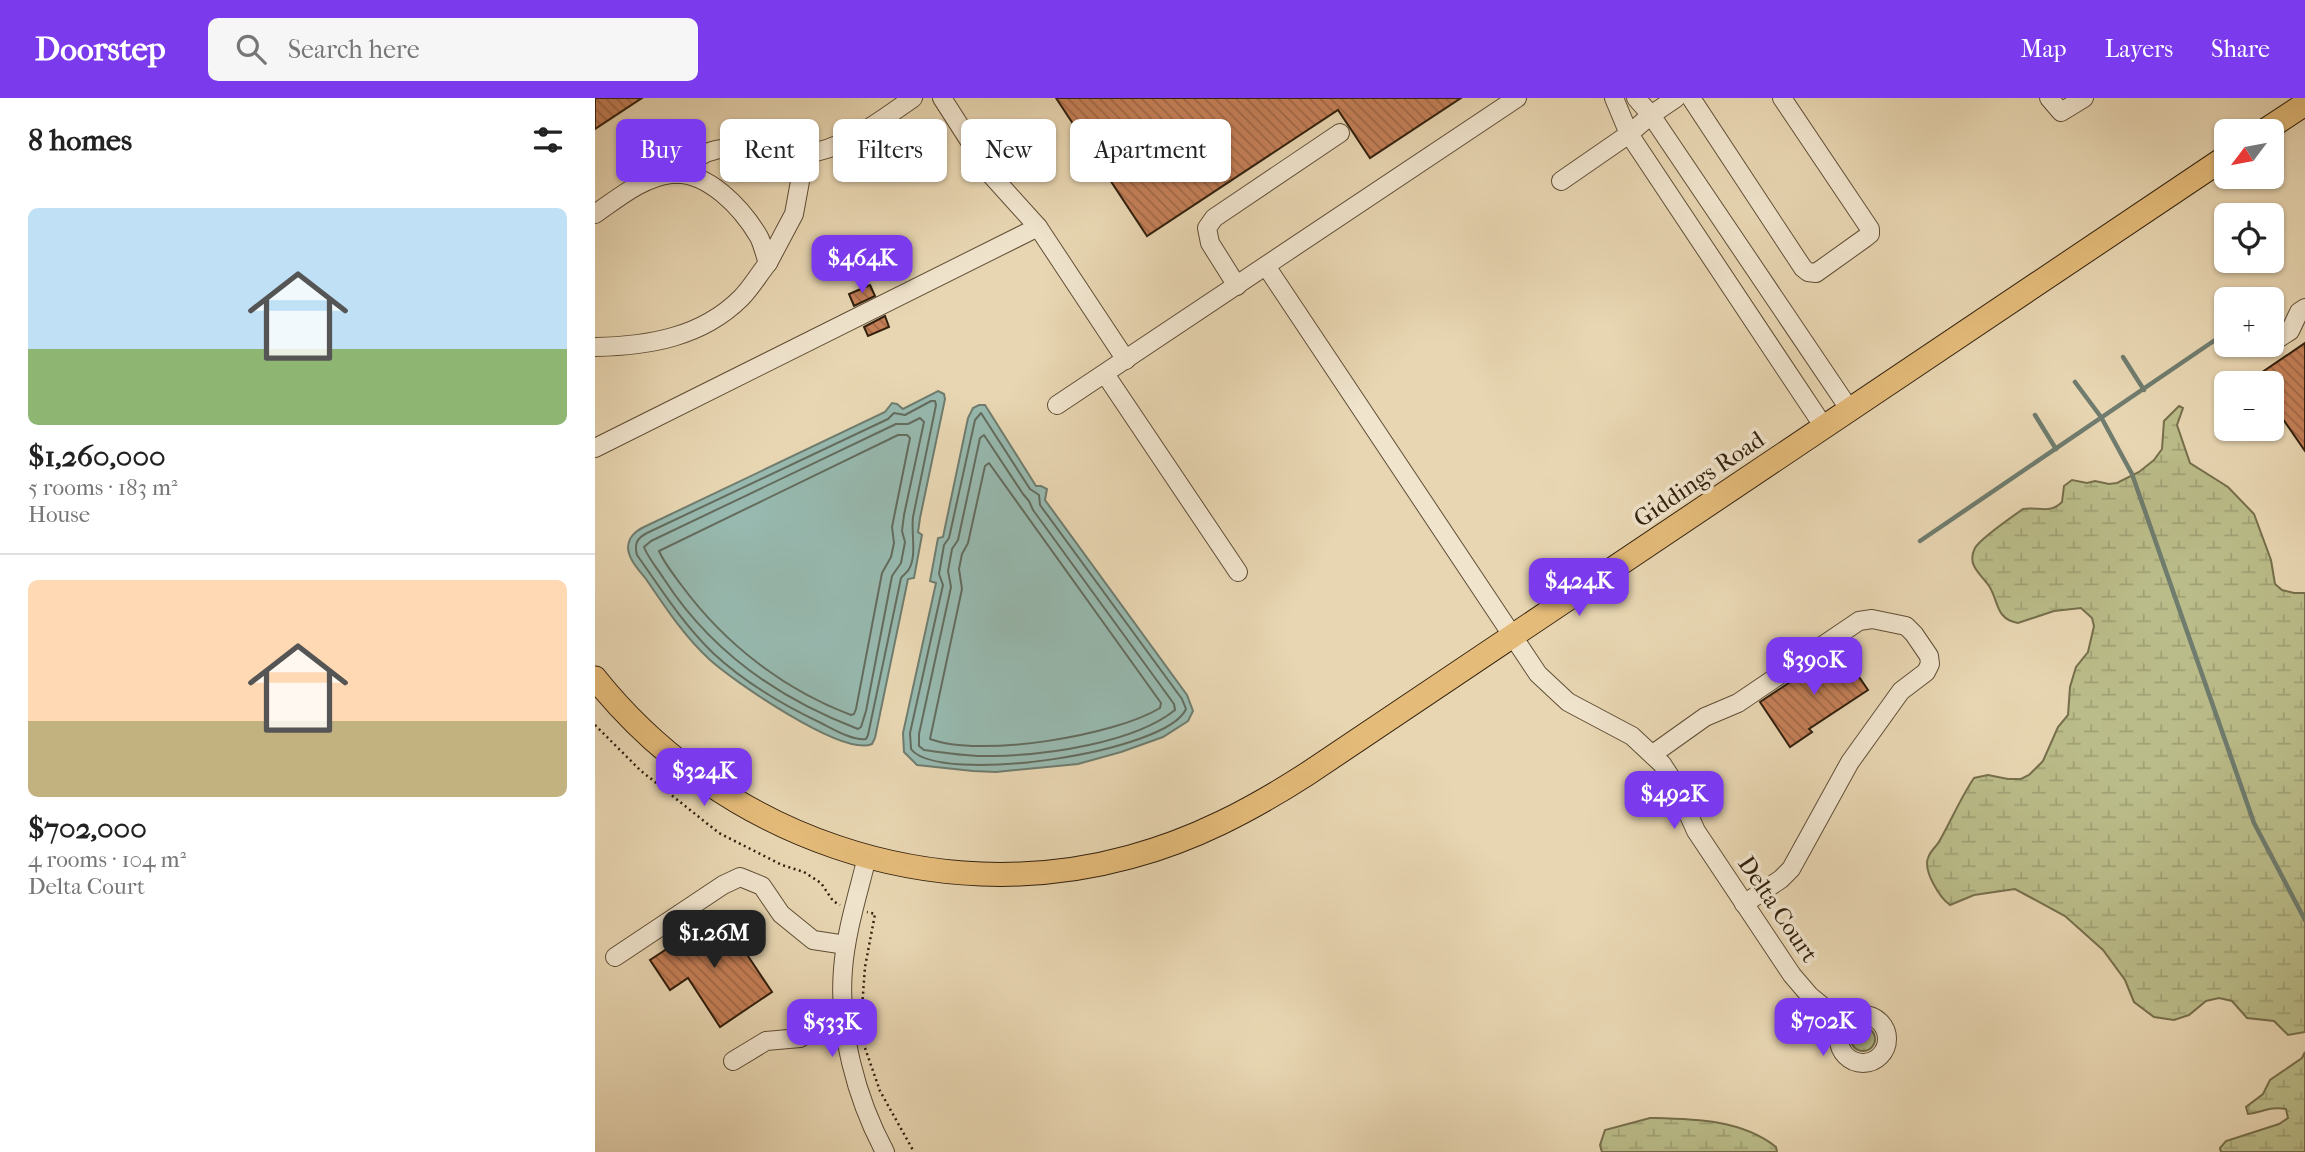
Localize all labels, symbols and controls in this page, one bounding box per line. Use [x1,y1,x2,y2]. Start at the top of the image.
search box [208,18,698,81]
text: Doorstep [35,30,166,69]
icon: search [232,30,270,68]
text: Search here [288,34,420,65]
text: Map [2021,35,2067,63]
text: Layers [2105,35,2173,63]
text: Share [2211,35,2270,63]
chip: Buy [616,119,706,182]
chip: Rent [720,119,819,182]
chip: Filters [833,119,947,182]
chip: New [961,119,1056,182]
chip: Apartment [1070,119,1231,182]
north arrow [2214,119,2284,189]
map controls [2214,119,2284,441]
icon: filters [529,121,567,159]
text: 8 homes [28,123,132,158]
button: locate [2214,203,2284,273]
pin: $464K [813,236,911,295]
text: $464K [828,244,896,271]
icon: home [235,253,361,379]
button: + [2214,287,2284,357]
button: − [2214,371,2284,441]
street label: Giddings Road [1628,425,1770,533]
text: $1,260,000 [28,439,166,474]
text: 5 rooms · 183 m² [28,474,178,501]
text: House [28,501,90,528]
pin: $424K [1530,559,1628,618]
text: $424K [1545,567,1613,594]
icon: home [235,625,361,751]
pin: $390K [1765,638,1863,697]
text: $390K [1782,646,1846,673]
pin: $324K [655,748,753,808]
text: $324K [672,757,736,784]
pin: $492K [1625,772,1723,831]
text: $492K [1641,780,1707,807]
text: $702,000 [28,811,147,846]
text: 4 rooms · 104 m² [28,846,186,873]
street label: Delta Court [1732,851,1824,968]
text: Delta Court [28,873,145,900]
pin: $1.26M [657,910,771,970]
text: $1.26M [679,919,749,946]
pin: $702K [1774,998,1872,1058]
pin: $533K [783,1000,881,1059]
text: $702K [1791,1007,1855,1034]
text: $533K [803,1008,861,1035]

